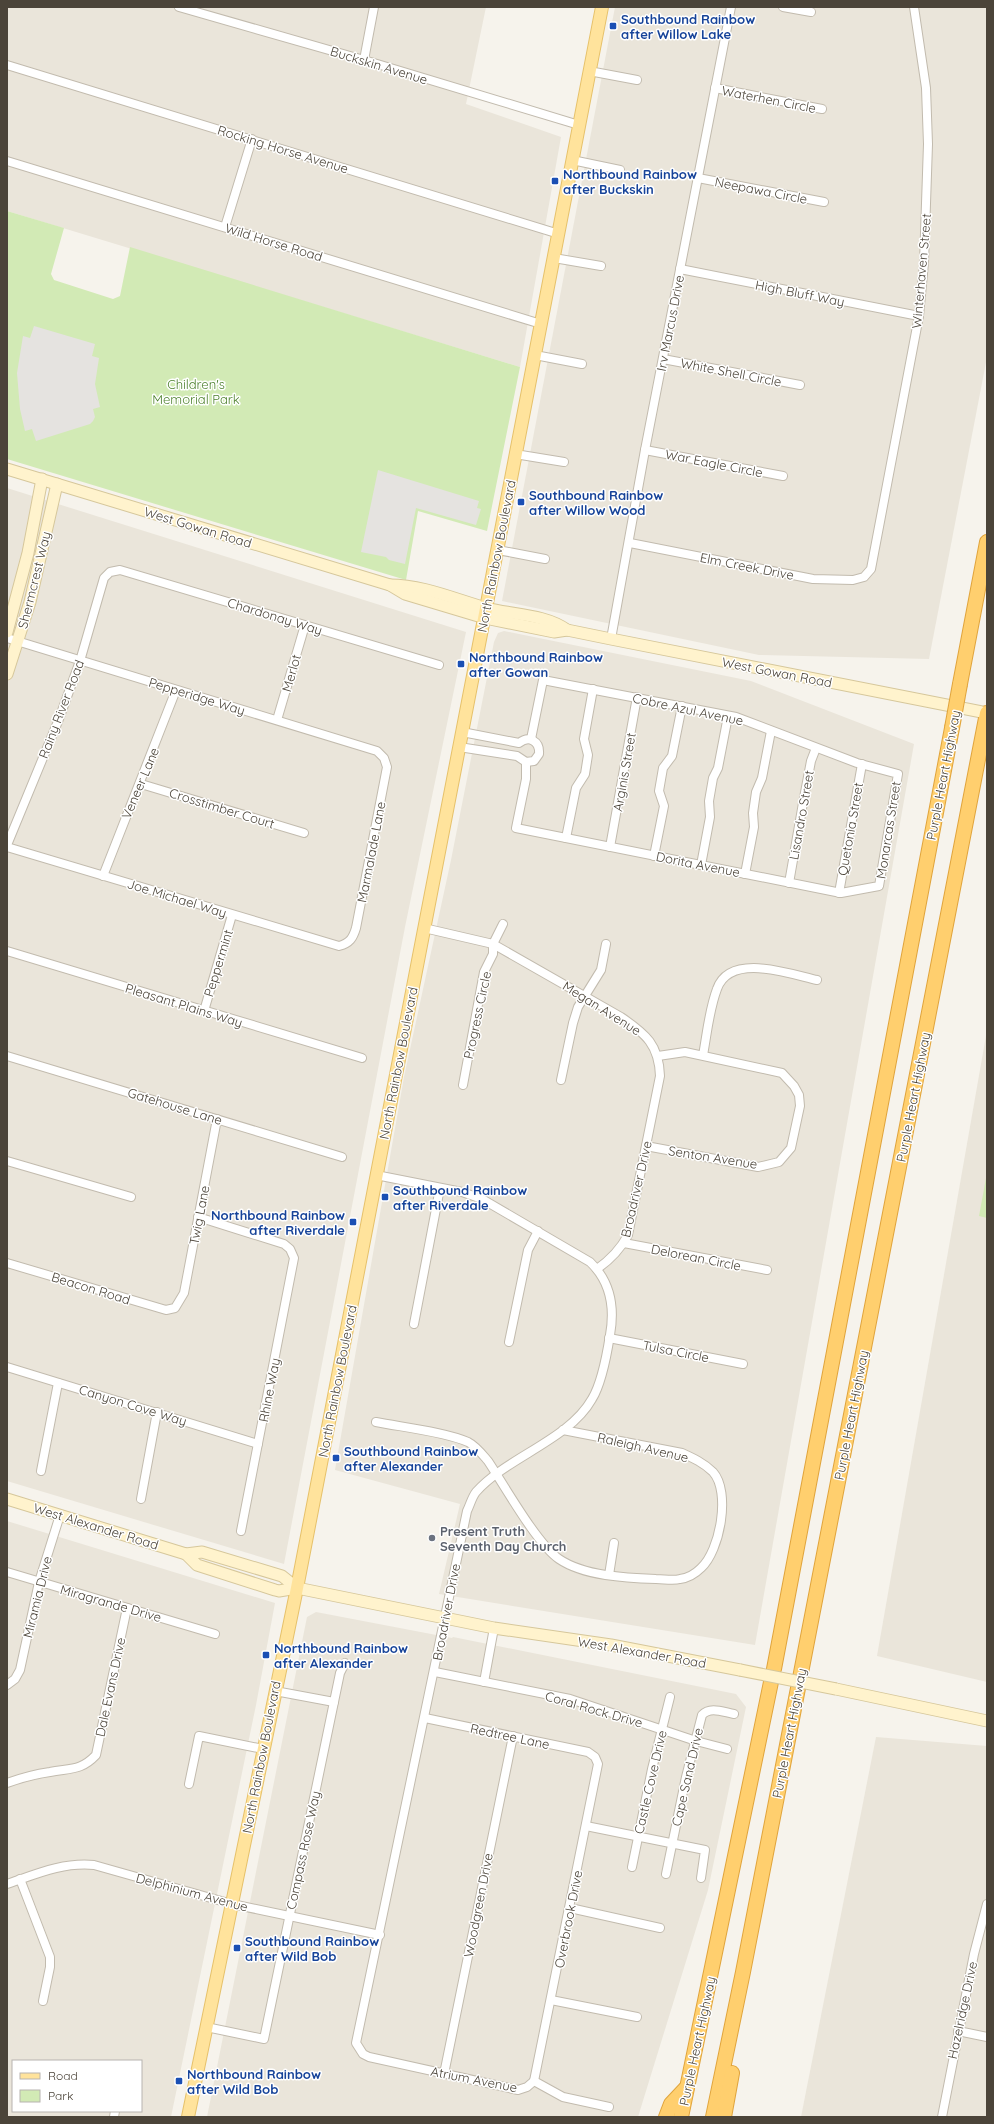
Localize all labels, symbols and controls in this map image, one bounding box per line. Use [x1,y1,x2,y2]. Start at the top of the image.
place label: Southbound Rainbow after Willow Lake [621,11,755,42]
marker: Southbound Rainbow after Willow Lake [608,21,618,31]
street label: Buckskin Avenue [328,43,430,87]
street label: Waterhen Circle [720,82,818,116]
street label: Rocking Horse Avenue [216,121,350,177]
place label: Northbound Rainbow after Buckskin [563,166,697,197]
street label: Neepawa Circle [713,173,809,207]
marker: Northbound Rainbow after Buckskin [550,176,560,186]
street label: Winterhaven Street [908,213,934,329]
street label: Wild Horse Road [223,220,325,264]
street label: Irv Marcus Drive [653,273,687,373]
street label: High Bluff Way [754,277,846,309]
street label: White Shell Circle [679,354,783,390]
park label: Children's Memorial Park [152,376,240,407]
street label: War Eagle Circle [664,446,764,480]
street label: North Rainbow Boulevard [473,478,519,634]
place label: Southbound Rainbow after Willow Wood [529,487,663,518]
marker: Southbound Rainbow after Willow Wood [516,497,526,507]
street label: West Gowan Road [142,503,254,551]
street label: Shermcrest Way [14,530,54,630]
street label: Elm Creek Drive [699,549,795,583]
street label: Chardonay Way [226,594,324,638]
place label: Northbound Rainbow after Gowan [469,649,603,680]
street label: Merlot [278,652,304,694]
street label: West Gowan Road [721,653,833,691]
street label: Rainy River Road [35,657,87,761]
marker: Northbound Rainbow after Gowan [456,659,466,669]
street label: Pepperidge Way [147,674,247,718]
street label: Cobre Azul Avenue [631,689,745,729]
street label: Purple Heart Highway [923,709,963,841]
street label: Arginis Street [609,731,639,813]
street label: Veneer Lane [118,745,162,821]
street label: Lisandro Street [785,769,817,861]
street label: Monarcas Street [872,780,904,880]
street label: Quetonia Street [834,781,866,877]
street label: Crosstimber Court [167,784,277,832]
street label: Marmalade Lane [353,800,389,904]
street label: Dorita Avenue [655,848,741,880]
street label: Joe Michael Way [125,875,229,921]
street label: Peppermint [200,927,236,999]
street label: Progress Circle [460,970,494,1060]
street label: Megan Avenue [560,978,644,1038]
street label: Pleasant Plains Way [123,980,245,1030]
street label: North Rainbow Boulevard [375,985,421,1141]
street label: Purple Heart Highway [893,1031,933,1163]
street label: Gatehouse Lane [126,1084,224,1128]
street label: Broadriver Drive [617,1139,655,1239]
street label: Senton Avenue [667,1142,759,1172]
place label: Southbound Rainbow after Riverdale [393,1182,527,1213]
street label: Twig Lane [185,1184,213,1246]
marker: Southbound Rainbow after Riverdale [380,1192,390,1202]
place label: Northbound Rainbow after Riverdale [211,1207,345,1238]
marker: Northbound Rainbow after Riverdale [348,1217,358,1227]
street label: Delorean Circle [650,1240,742,1274]
street label: Beacon Road [50,1268,132,1308]
street label: North Rainbow Boulevard [314,1303,360,1459]
street label: Tulsa Circle [641,1337,711,1365]
street label: Purple Heart Highway [831,1349,871,1481]
street label: Rhine Way [255,1357,283,1423]
street label: Canyon Cove Way [77,1381,189,1429]
street label: Raleigh Avenue [596,1429,690,1465]
place label: Southbound Rainbow after Alexander [344,1443,478,1474]
marker: Southbound Rainbow after Alexander [331,1453,341,1463]
street label: West Alexander Road [32,1499,160,1553]
place label: Present Truth Seventh Day Church [440,1523,566,1554]
marker: Present Truth Seventh Day Church [427,1533,437,1543]
street label: Miramia Drive [19,1554,55,1640]
street label: Broadriver Drive [429,1562,463,1662]
street label: Miragrande Drive [58,1581,164,1625]
street label: West Alexander Road [577,1633,707,1671]
street label: Dale Evans Drive [92,1636,128,1738]
place label: Northbound Rainbow after Alexander [274,1640,408,1671]
marker: Northbound Rainbow after Alexander [261,1650,271,1660]
street label: Purple Heart Highway [769,1667,809,1799]
street label: North Rainbow Boulevard [238,1679,284,1835]
street label: Coral Rock Drive [543,1687,645,1731]
street label: Redtree Lane [469,1720,551,1752]
street label: Cape Sand Drive [668,1726,706,1828]
street label: Castle Cove Drive [630,1729,670,1835]
street label: Compass Rose Way [283,1789,323,1911]
street label: Woodgreen Drive [460,1852,496,1958]
street label: Delphinium Avenue [134,1869,250,1915]
street label: Overbrook Drive [551,1869,585,1969]
place label: Southbound Rainbow after Wild Bob [245,1933,379,1964]
marker: Southbound Rainbow after Wild Bob [232,1943,242,1953]
street label: Hazelridge Drive [944,1960,980,2060]
street label: Purple Heart Highway [675,1975,719,2107]
legend [12,2060,142,2112]
street label: Atrium Avenue [429,2063,519,2095]
place label: Northbound Rainbow after Wild Bob [187,2066,321,2097]
text: Road [48,2068,78,2083]
marker: Northbound Rainbow after Wild Bob [174,2076,184,2086]
text: Park [48,2088,73,2103]

